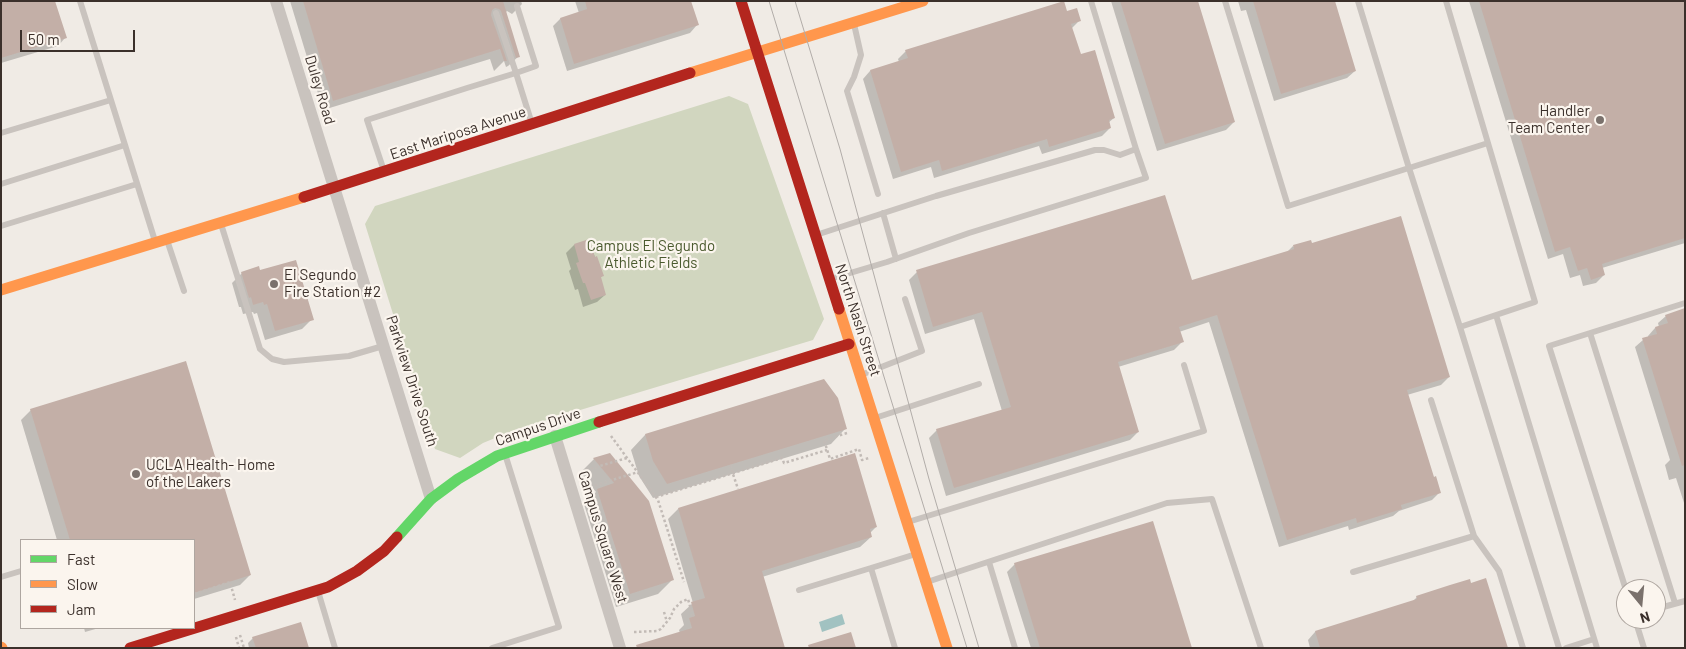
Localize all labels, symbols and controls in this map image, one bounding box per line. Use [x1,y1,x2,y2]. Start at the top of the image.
scale bar [22,20,138,52]
text: 50 m [28,30,60,48]
street label: Duley Road [301,53,339,127]
place label: Handler Team Center [1508,102,1590,137]
street label: East Mariposa Avenue [388,103,528,163]
marker: Handler Team Center [1594,114,1606,126]
park label: Campus El Segundo Athletic Fields [587,237,715,272]
street label: North Nash Street [831,261,885,379]
place label: El Segundo Fire Station #2 [284,266,381,301]
marker: El Segundo Fire Station #2 [268,278,280,290]
street label: Parkview Drive South [382,313,442,449]
street label: Campus Drive [493,404,583,450]
place label: UCLA Health- Home of the Lakers [146,456,275,491]
marker: UCLA Health- Home of the Lakers [130,468,142,480]
street label: Campus Square West [574,469,632,605]
legend [20,539,195,629]
text: Fast [67,550,95,568]
text: Slow [67,575,98,593]
north arrow [1616,579,1666,629]
text: Jam [67,600,96,618]
text: N [1638,608,1652,627]

